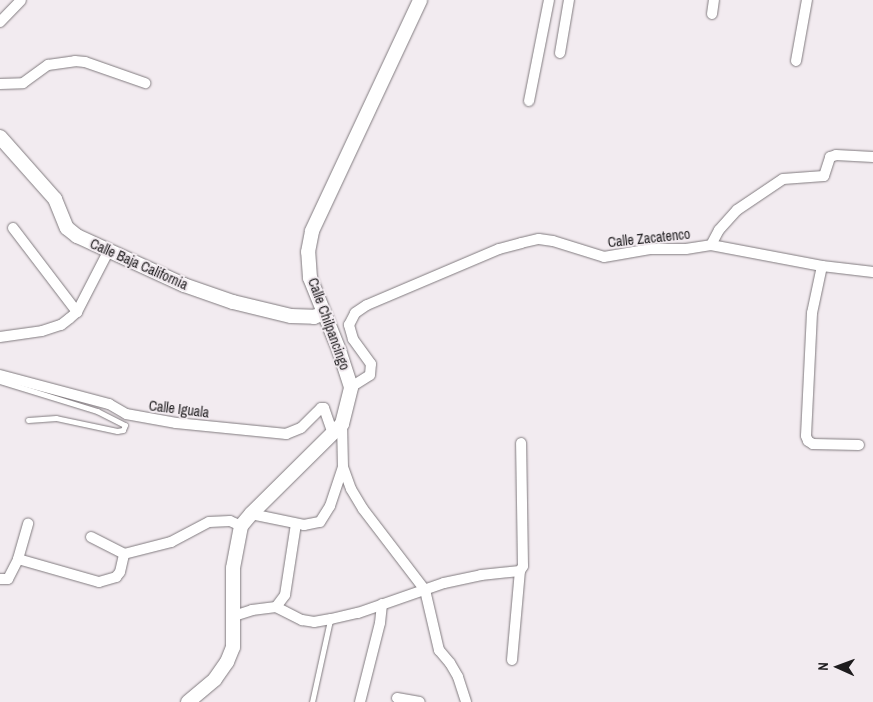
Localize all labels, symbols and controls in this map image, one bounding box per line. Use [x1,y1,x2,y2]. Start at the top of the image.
street label: Calle Zacatenco [607,225,691,251]
street label: Calle Baja California [87,235,191,293]
street label: Calle Chilpancingo [305,276,353,372]
street label: Calle Iguala [148,397,210,421]
north arrow [813,642,863,692]
text: N [814,662,832,671]

